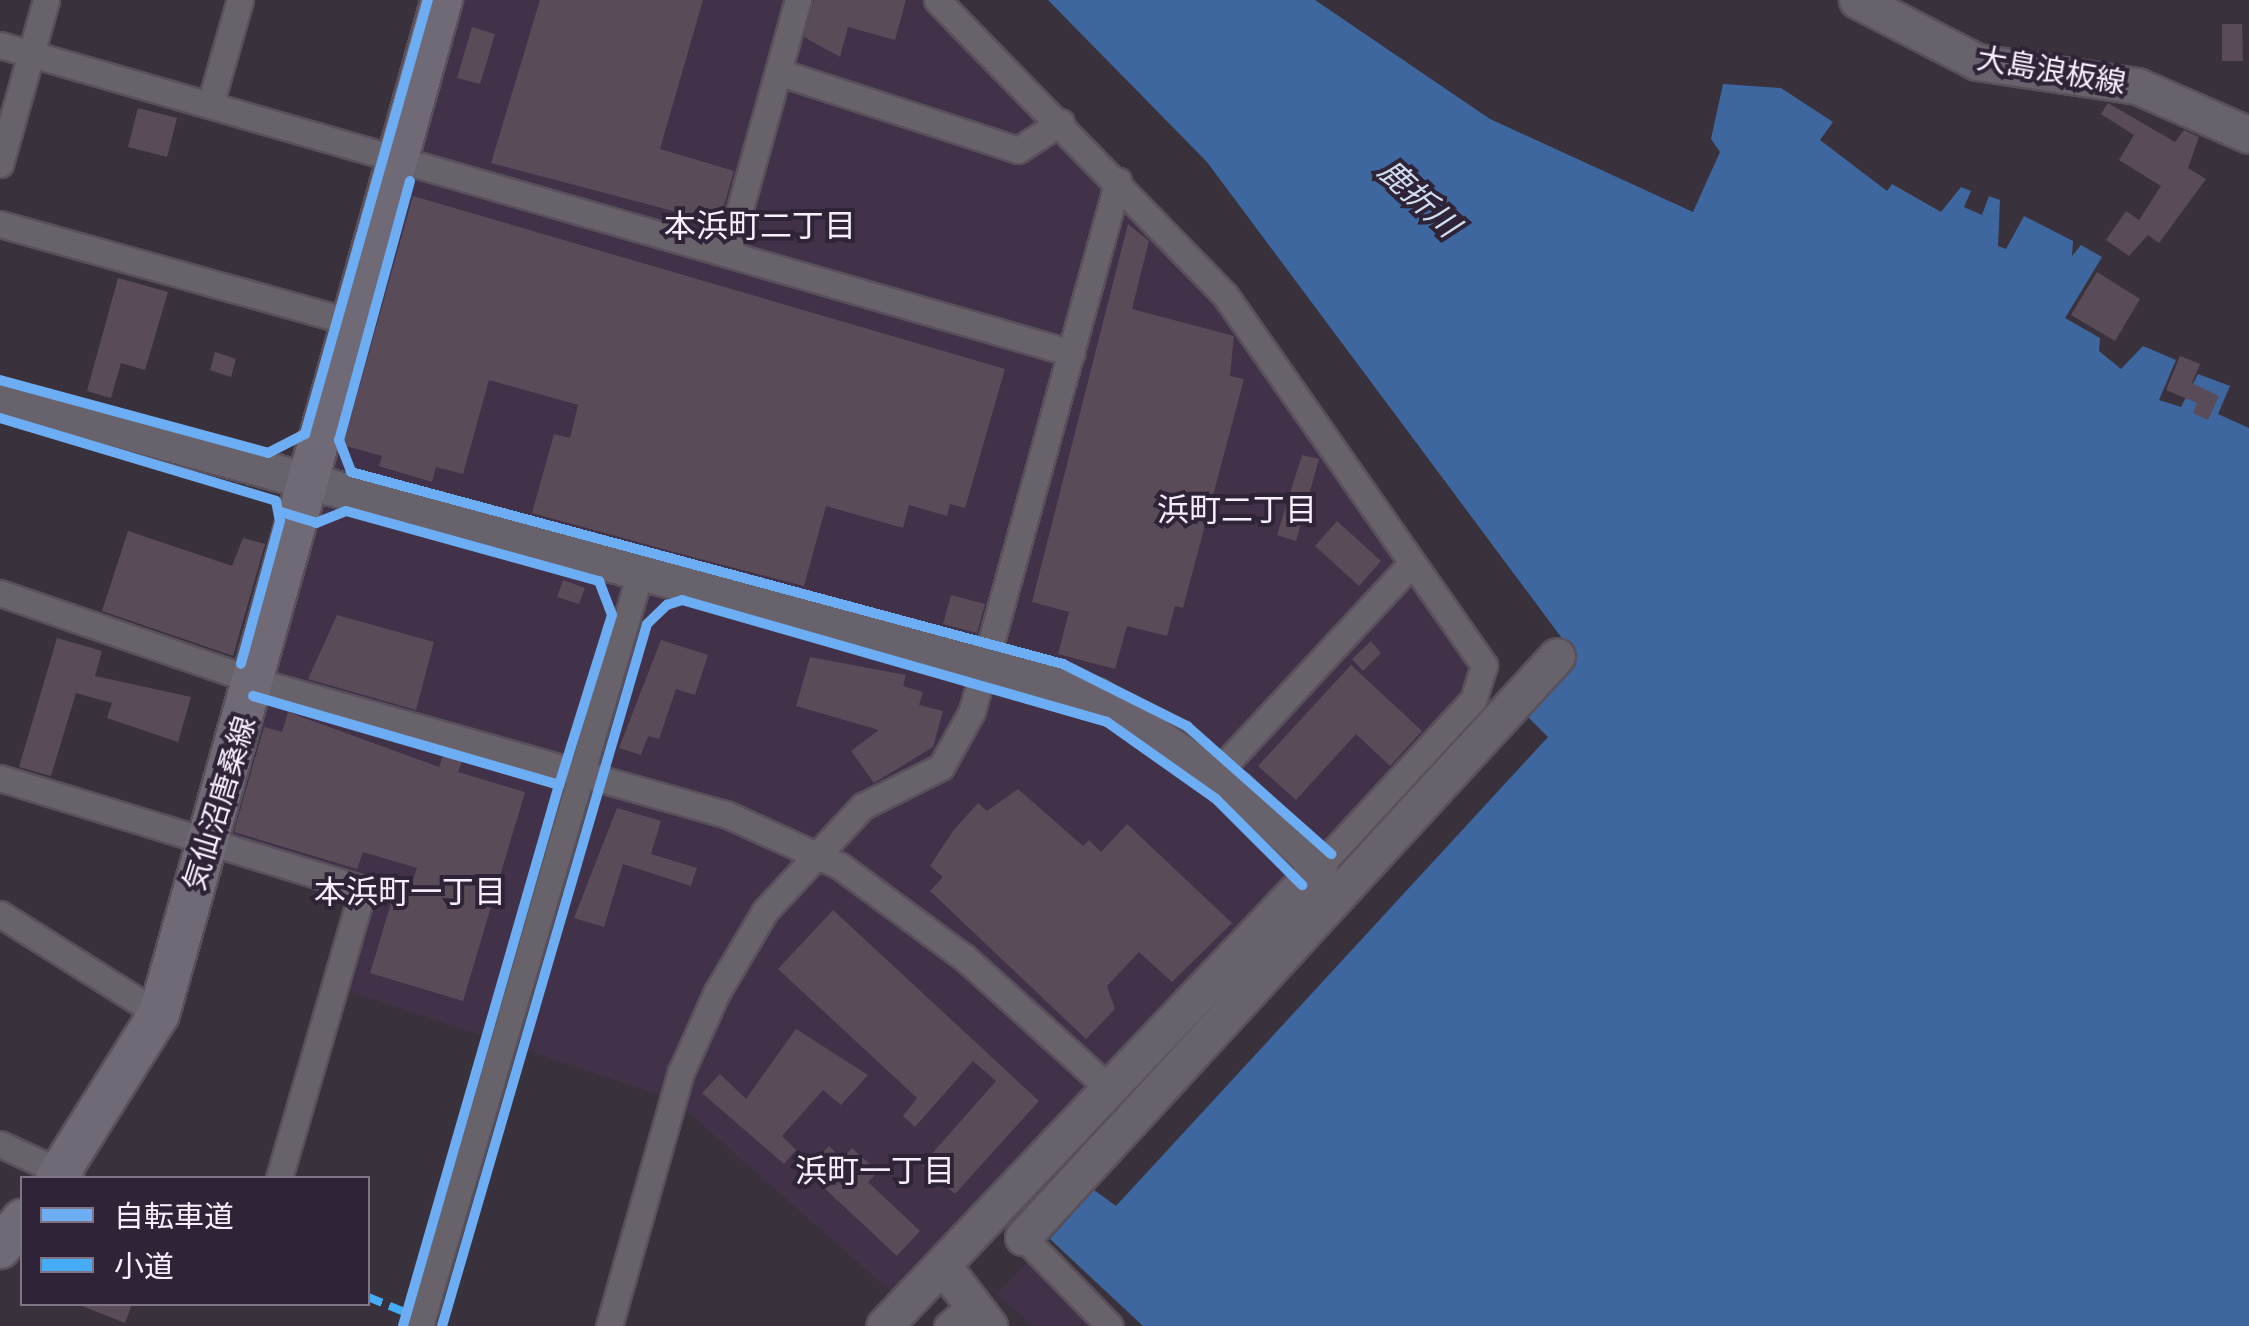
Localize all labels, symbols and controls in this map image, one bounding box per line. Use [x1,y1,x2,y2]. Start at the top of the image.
street label: 大島浪板線 [1974,41,2128,103]
water label: 鹿折川 [1370,152,1466,246]
district label: 本浜町二丁目 [664,208,856,246]
district label: 浜町二丁目 [1157,492,1317,530]
street label: 気仙沼唐桑線 [177,713,265,895]
district label: 本浜町一丁目 [314,874,506,912]
district label: 浜町一丁目 [795,1153,955,1191]
legend [20,1176,370,1306]
text: 自転車道 [114,1196,234,1239]
text: 小道 [114,1246,174,1289]

